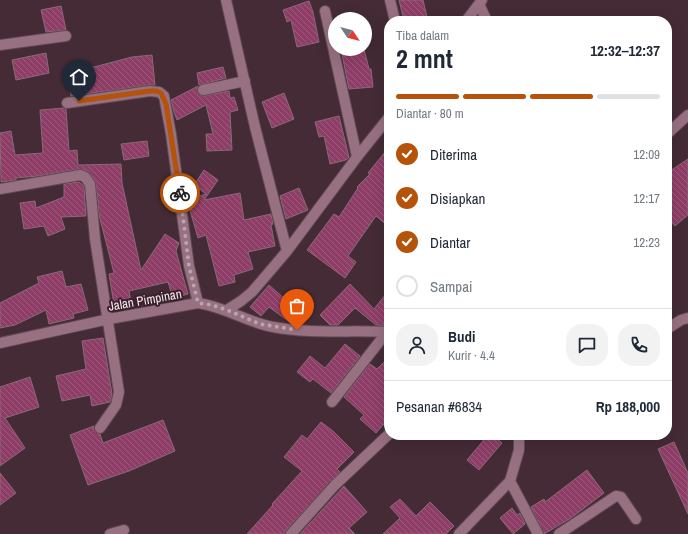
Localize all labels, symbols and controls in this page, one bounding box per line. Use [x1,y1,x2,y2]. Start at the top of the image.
north arrow [328,12,372,56]
map controls [328,12,372,56]
text: Tiba dalam [396,27,449,44]
text: 12:32–12:37 [590,40,660,61]
text: 2 mnt [396,41,453,76]
pin [62,60,96,101]
icon: home [68,66,90,88]
text: Diantar · 80 m [396,105,464,122]
icon: check [396,143,418,165]
text: Diterima [430,144,477,165]
text: 12:09 [633,146,660,163]
courier [160,173,200,213]
icon: bike [169,182,191,204]
icon: check [396,187,418,209]
text: Disiapkan [430,188,485,209]
text: 12:17 [633,190,660,207]
icon: check [396,231,418,253]
text: Diantar [430,232,470,253]
text: 12:23 [633,234,660,251]
text: Sampai [430,276,472,297]
street label: Jalan Pimpinan [107,285,183,315]
pin [280,289,314,330]
icon: bag [286,295,308,317]
button: person [396,324,438,366]
button: chat [566,324,608,366]
button: phone [618,324,660,366]
text: Budi [448,326,475,347]
text: Kurir · 4.4 [448,347,495,364]
text: Pesanan #6834 [396,396,482,417]
text: Rp 188,000 [596,396,660,417]

